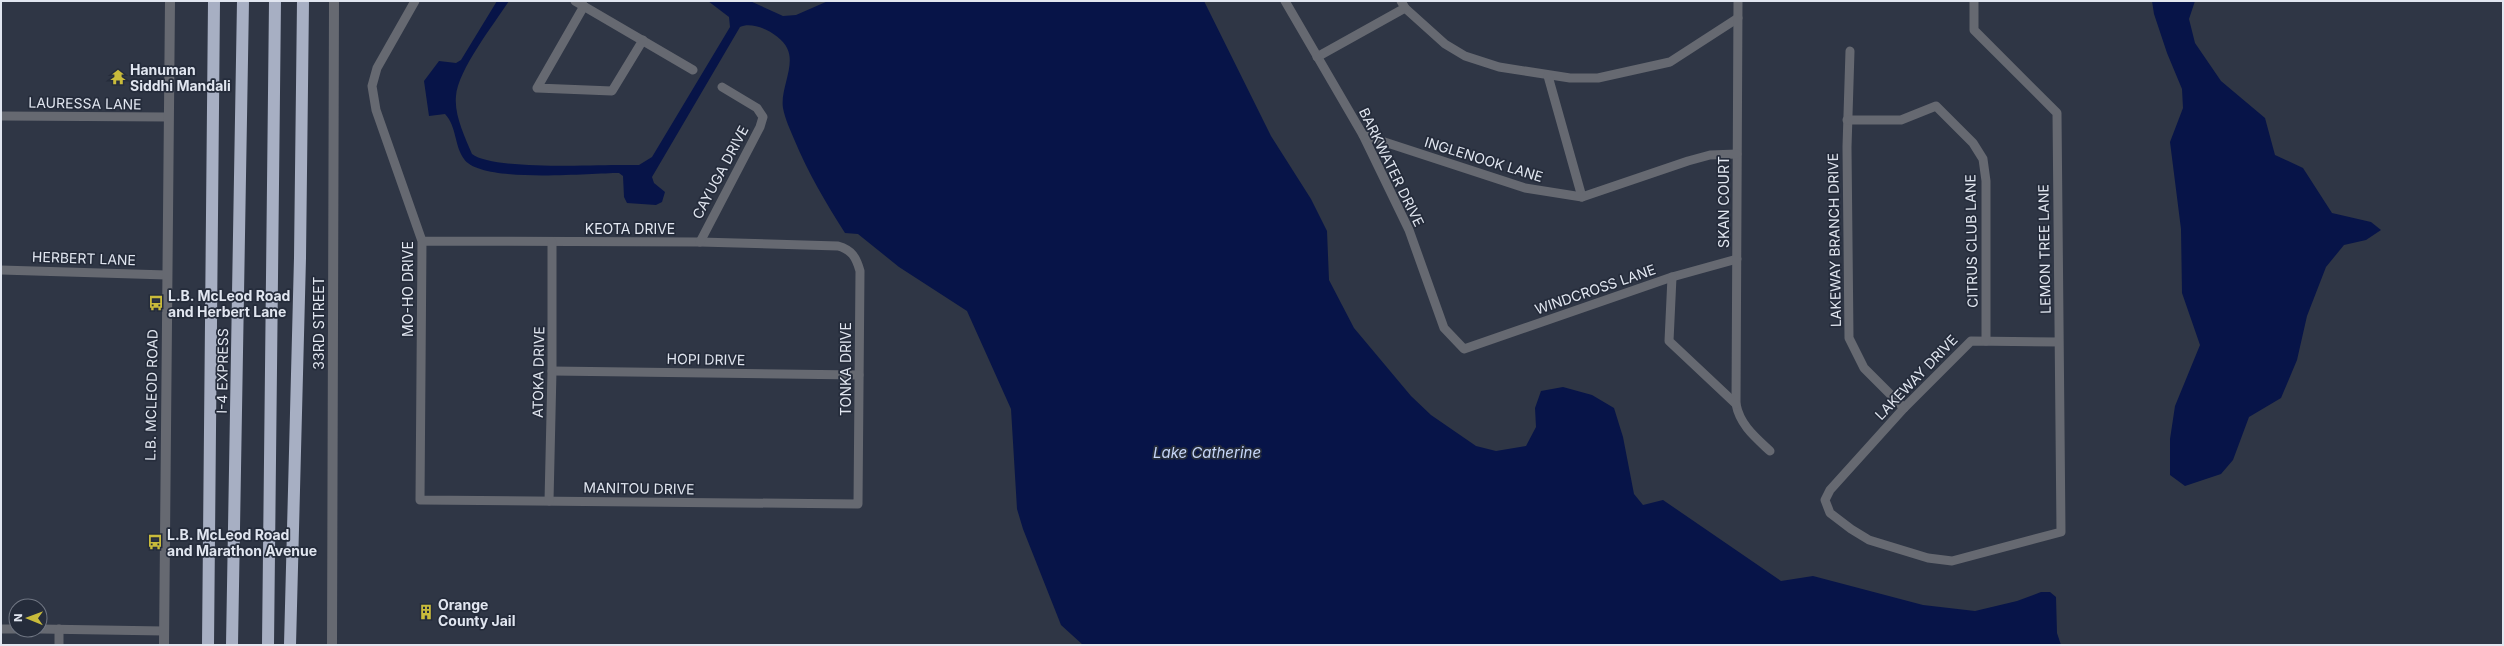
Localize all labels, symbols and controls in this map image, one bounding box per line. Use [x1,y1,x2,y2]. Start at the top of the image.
place label: Hanuman Siddhi Mandali [130,61,231,94]
temple icon: Hanuman Siddhi Mandali [109,68,127,86]
street label: LAURESSA LANE [28,94,142,112]
street label: BARKWATER DRIVE [1356,105,1428,229]
street label: CAYUGA DRIVE [688,122,752,222]
street label: INGLENOOK LANE [1423,133,1545,185]
street label: LAKEWAY BRANCH DRIVE [1824,153,1844,327]
street label: SKAN COURT [1715,156,1732,248]
street label: CITRUS CLUB LANE [1961,174,1981,308]
street label: LEMON TREE LANE [2034,184,2054,314]
street label: KEOTA DRIVE [585,220,675,237]
street label: MO-HO DRIVE [399,241,416,337]
street label: HERBERT LANE [32,248,136,268]
street label: WINDCROSS LANE [1532,260,1658,318]
street label: 33RD STREET [310,276,327,370]
place label: L.B. McLeod Road and Herbert Lane [168,287,290,320]
bus stop icon: L.B. McLeod Road and Herbert Lane [147,294,165,312]
street label: TONKA DRIVE [837,322,854,416]
street label: ATOKA DRIVE [529,326,547,418]
street label: I-4 EXPRESS [213,328,231,414]
street label: L.B. MCLEOD ROAD [141,329,161,461]
street label: LAKEWAY DRIVE [1871,331,1961,423]
street label: HOPI DRIVE [667,350,745,368]
water label: Lake Catherine [1153,443,1261,462]
street label: MANITOU DRIVE [583,479,695,497]
place label: L.B. McLeod Road and Marathon Avenue [167,526,317,559]
bus stop icon: L.B. McLeod Road and Marathon Avenue [146,533,164,551]
place label: Orange County Jail [438,596,515,629]
north arrow [8,598,48,638]
building icon: Orange County Jail [417,603,435,621]
text: N [11,614,25,622]

